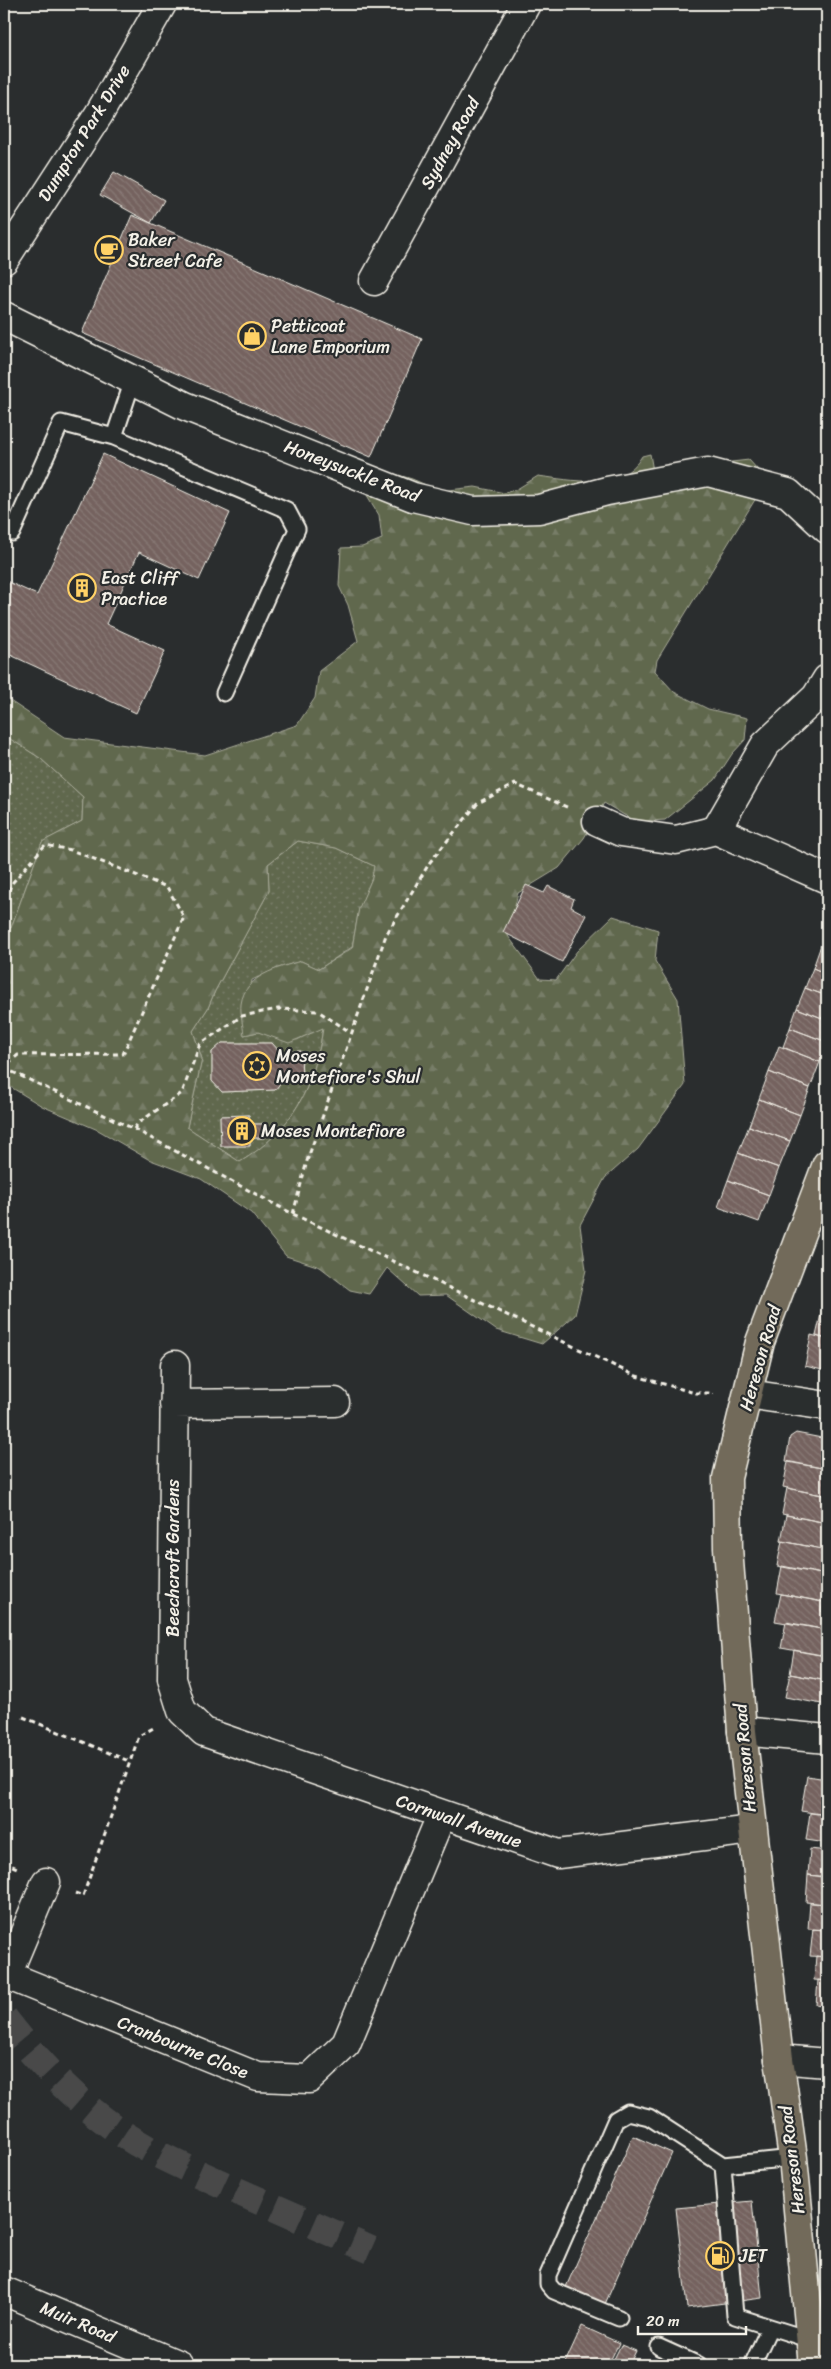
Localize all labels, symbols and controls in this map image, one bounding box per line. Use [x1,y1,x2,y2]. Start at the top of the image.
street label: Dumpton Park Drive [29,58,139,208]
street label: Sydney Road [411,89,489,195]
place label: Baker Street Cafe [128,224,222,277]
cafe icon: Baker Street Cafe [94,235,124,265]
place label: Petticoat Lane Emporium [271,310,390,363]
shop icon: Petticoat Lane Emporium [237,321,267,351]
street label: Honeysuckle Road [279,430,426,512]
place label: East Cliff Practice [101,562,181,615]
building icon: East Cliff Practice [67,573,97,603]
place label: Moses Montefiore's Shul [276,1040,422,1093]
synagogue icon: Moses Montefiore's Shul [242,1051,272,1081]
place label: Moses Montefiore [261,1115,405,1147]
building icon: Moses Montefiore [227,1116,257,1146]
street label: Hereson Road [730,1300,791,1415]
street label: Beechcroft Gardens [157,1478,189,1637]
street label: Hereson Road [724,1701,766,1814]
street label: Cornwall Avenue [392,1784,526,1858]
street label: Cranbourne Close [112,2006,254,2088]
street label: Hereson Road [769,2103,815,2216]
place label: JET [738,2240,768,2272]
fuel station icon: JET [705,2241,735,2271]
street label: Muir Road [35,2292,122,2353]
scale bar [638,2304,746,2336]
text: 20 m [646,2308,680,2334]

